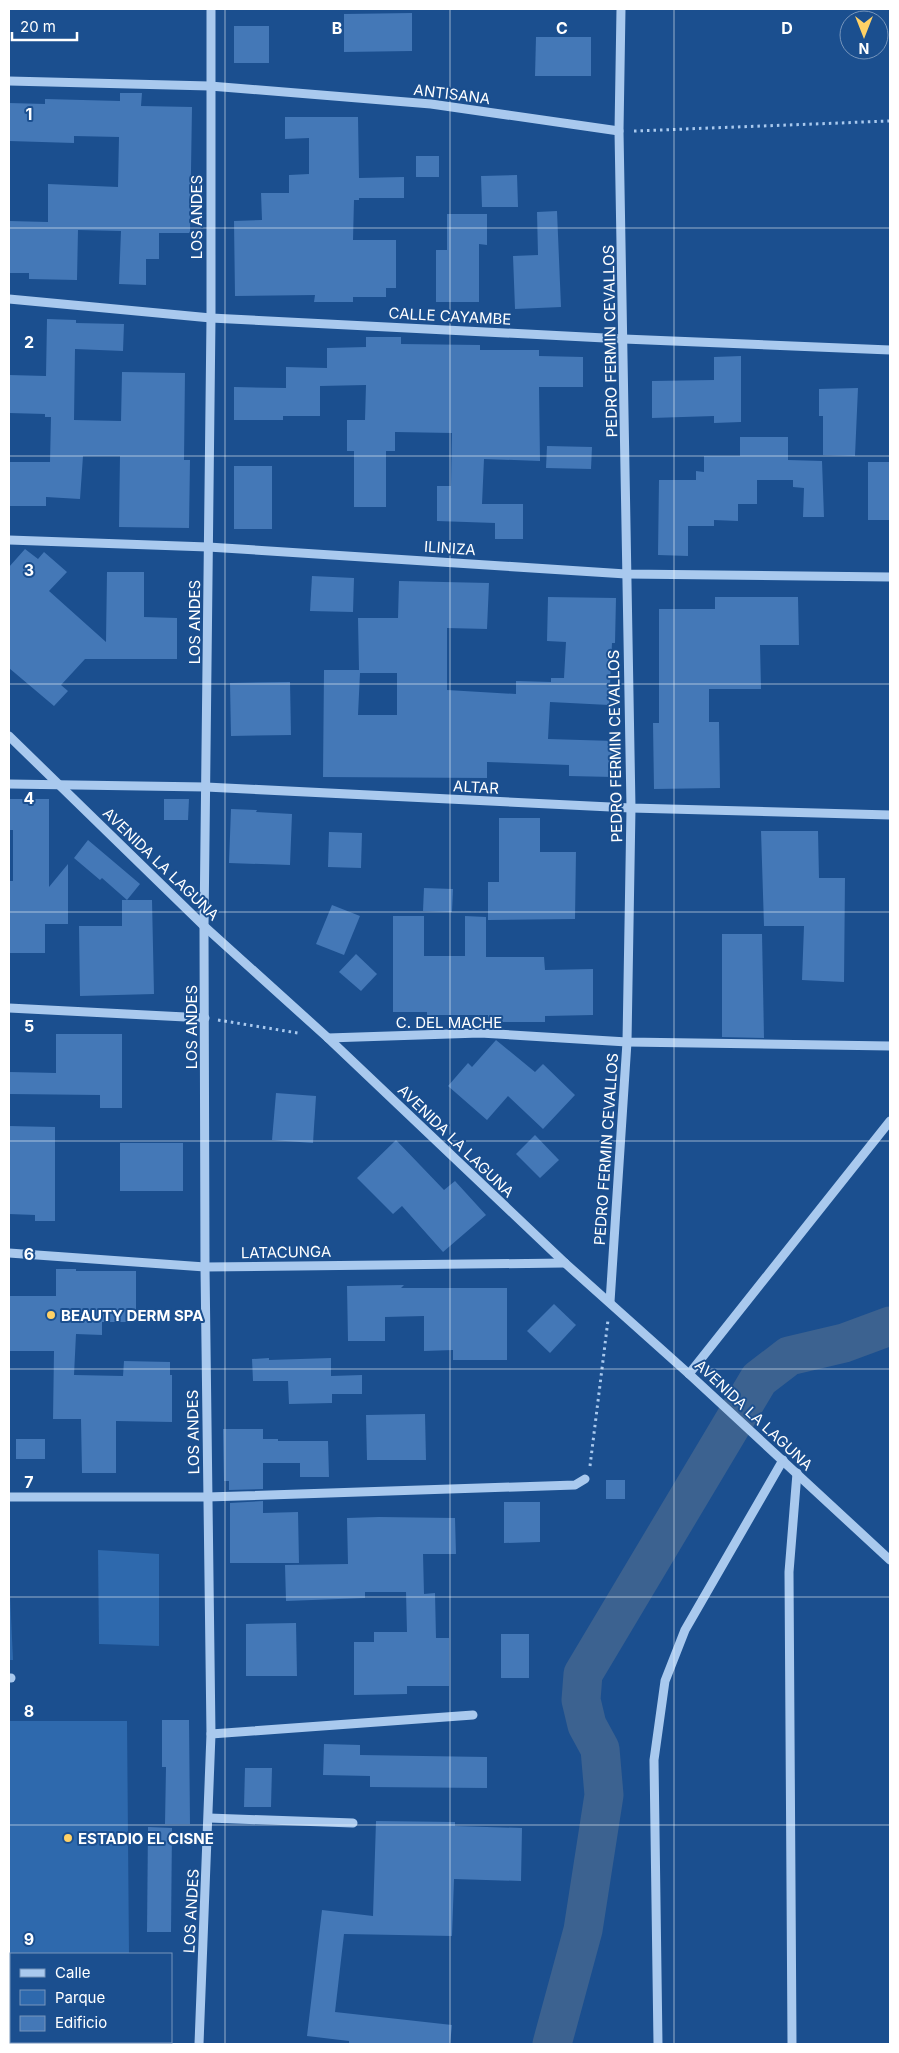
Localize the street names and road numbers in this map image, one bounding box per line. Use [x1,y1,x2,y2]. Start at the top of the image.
street label: ANTISANA [413,80,491,108]
street label: LOS ANDES [187,175,206,259]
street label: PEDRO FERMIN CEVALLOS [599,245,621,437]
street label: CALLE CAYAMBE [388,303,512,329]
street label: ILINIZA [424,537,476,559]
street label: LOS ANDES [185,580,204,664]
street label: PEDRO FERMIN CEVALLOS [604,650,626,842]
street label: ALTAR [453,776,500,798]
street label: AVENIDA LA LAGUNA [99,804,223,924]
street label: LOS ANDES [182,985,201,1069]
street label: C. DEL MACHE [396,1013,502,1032]
street label: PEDRO FERMIN CEVALLOS [590,1052,622,1246]
street label: AVENIDA LA LAGUNA [394,1081,518,1201]
street label: LATACUNGA [241,1242,331,1262]
street label: AVENIDA LA LAGUNA [691,1355,817,1475]
street label: LOS ANDES [183,1390,203,1474]
street label: LOS ANDES [179,1868,203,1954]

